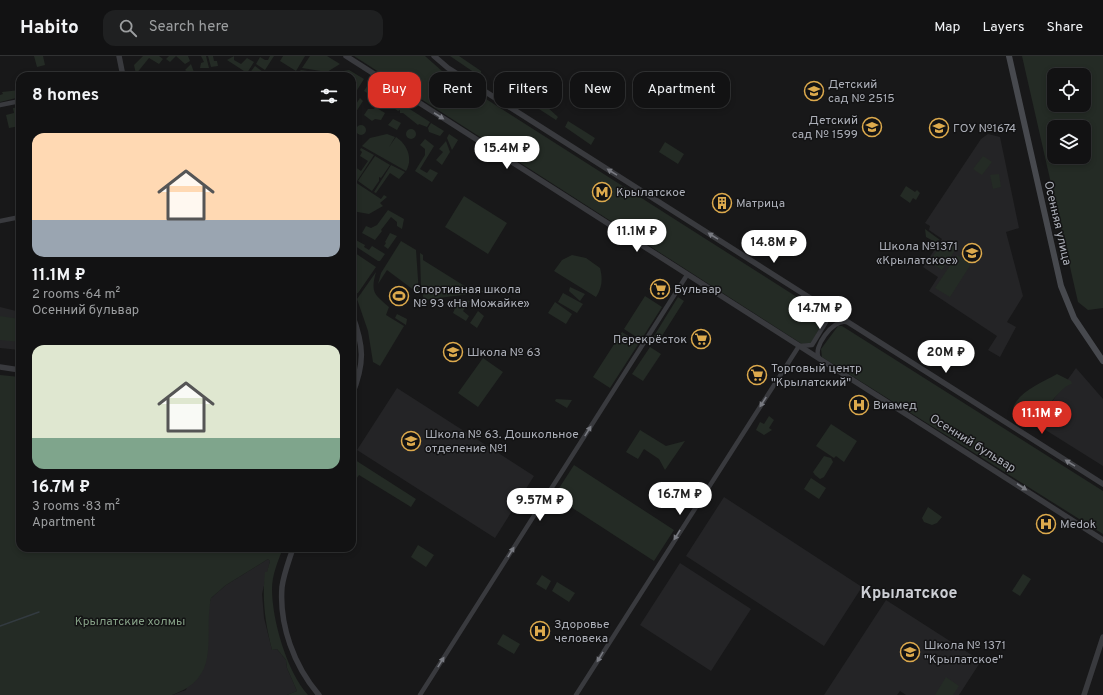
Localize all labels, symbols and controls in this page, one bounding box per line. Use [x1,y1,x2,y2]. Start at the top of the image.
search box [103,10,383,46]
text: Habito [20,16,79,40]
icon: search [117,17,139,39]
text: Search here [149,18,229,37]
text: Map [934,19,960,36]
text: Layers [982,19,1024,36]
text: Share [1046,19,1083,36]
map controls [1047,68,1091,164]
button: locate [1047,68,1091,112]
chip: Buy [368,72,421,108]
chip: Rent [429,72,486,108]
chip: Filters [494,72,562,108]
chip: New [570,72,625,108]
chip: Apartment [633,72,730,108]
place label: Детский сад № 2515 [828,77,895,107]
school or university icon: Детский сад № 2515 [803,80,825,102]
text: 8 homes [32,85,99,107]
icon: filters [318,85,340,107]
one-way arrow [434,112,444,120]
place label: Детский сад № 1599 [792,113,858,143]
school or university icon: Детский сад № 1599 [861,116,883,138]
school or university icon: ГОУ №1674 [928,117,950,139]
button: layers [1047,120,1091,164]
place label: ГОУ №1674 [953,121,1016,137]
pin: 15.4M ₽ [470,136,544,170]
text: 15.4M ₽ [484,141,530,157]
icon: home [150,159,222,231]
one-way arrow [606,168,618,175]
street label: Осенняя улица [1040,179,1075,267]
metro station icon: Крылатское [591,181,613,203]
place label: Крылатское [616,185,685,201]
building icon: Матрица [711,192,733,214]
place label: Матрица [736,196,785,212]
pin: 11.1M ₽ [600,219,674,253]
text: 11.1M ₽ [616,224,658,240]
pin: 14.8M ₽ [737,230,811,264]
one-way arrow [707,232,719,239]
text: 14.8M ₽ [750,235,798,251]
place label: Школа №1371 «Крылатское» [876,239,958,269]
school or university icon: Школа №1371 «Крылатское» [961,242,983,264]
text: 11.1M ₽ [32,265,86,287]
supermarket icon: Бульвар [649,278,671,300]
place label: Спортивная школа № 93 «На Можайке» [413,282,530,312]
place label: Бульвар [674,282,722,298]
sports icon: Спортивная школа № 93 «На Можайке» [388,285,410,307]
text: 2 rooms · 64 m² [32,287,120,303]
pin: 14.7M ₽ [783,296,857,330]
text: 14.7M ₽ [798,301,842,317]
text: Осенний бульвар [32,303,139,319]
supermarket icon: Перекрёсток [690,328,712,350]
place label: Перекрёсток [613,332,687,348]
pin: 20M ₽ [918,340,974,374]
school or university icon: Школа № 63 [442,341,464,363]
place label: Школа № 63 [467,345,541,361]
text: 20M ₽ [927,345,965,361]
place label: Торговый центр "Крылатский" [771,361,862,391]
supermarket icon: Торговый центр "Крылатский" [746,364,768,386]
icon: home [150,371,222,443]
hospital icon: Виамед [848,394,870,416]
one-way arrow [759,396,766,408]
place label: Виамед [873,398,917,414]
pin: 11.1M ₽ [1005,401,1079,435]
text: 11.1M ₽ [1021,406,1063,422]
street label: Осенний бульвар [926,411,1019,477]
one-way arrow [585,425,592,437]
place label: Школа № 63. Дошкольное отделение №1 [425,427,579,457]
school or university icon: Школа № 63. Дошкольное отделение №1 [400,430,422,452]
one-way arrow [1065,459,1075,467]
text: 16.7M ₽ [32,477,90,499]
pin: 16.7M ₽ [643,482,717,516]
one-way arrow [1017,483,1027,491]
text: 16.7M ₽ [658,487,702,503]
pin: 9.57M ₽ [503,488,577,522]
text: 9.57M ₽ [516,493,564,509]
text: 3 rooms · 83 m² [32,499,120,515]
hospital icon: Medok [1035,513,1057,535]
text: Apartment [32,515,95,531]
place label: Medok [1060,517,1096,533]
one-way arrow [674,529,681,541]
one-way arrow [507,547,515,558]
district label: Крылатское [861,584,958,604]
park label: Крылатские холмы [75,614,185,630]
place label: Здоровье человека [554,617,609,647]
hospital icon: Здоровье человека [529,620,551,642]
place label: Школа № 1371 "Крылатское" [924,638,1006,668]
school or university icon: Школа № 1371 "Крылатское" [899,641,921,663]
one-way arrow [596,652,604,662]
one-way arrow [437,657,445,667]

